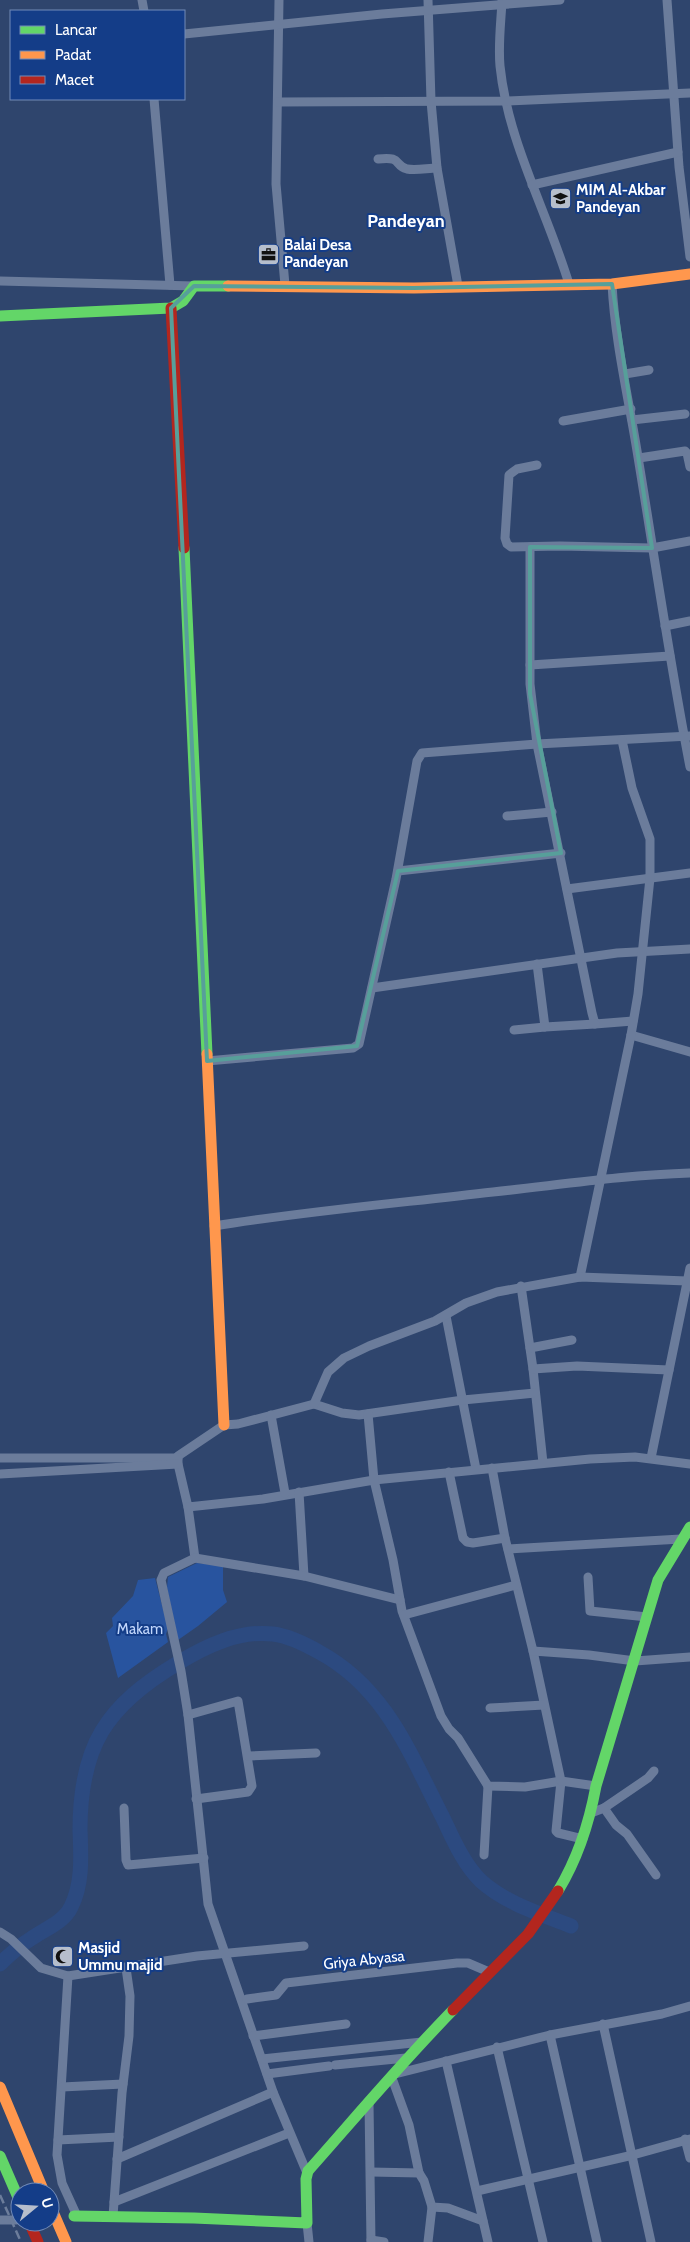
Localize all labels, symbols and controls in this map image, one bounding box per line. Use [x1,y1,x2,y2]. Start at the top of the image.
legend [10,10,185,100]
text: Lancar [55,21,97,39]
text: Padat [55,46,91,64]
text: Macet [55,71,94,89]
place label: MIM Al-Akbar Pandeyan [576,181,666,216]
school or university icon: MIM Al-Akbar Pandeyan [548,187,572,211]
district label: Pandeyan [367,210,445,232]
place label: Balai Desa Pandeyan [284,236,352,271]
office icon: Balai Desa Pandeyan [256,242,280,266]
park label: Makam [117,1620,163,1638]
place label: Masjid Ummu majid [78,1939,162,1974]
mosque icon: Masjid Ummu majid [50,1945,74,1969]
street label: Griya Abyasa [323,1947,406,1973]
north arrow [10,2182,60,2232]
text: U [37,2195,57,2211]

